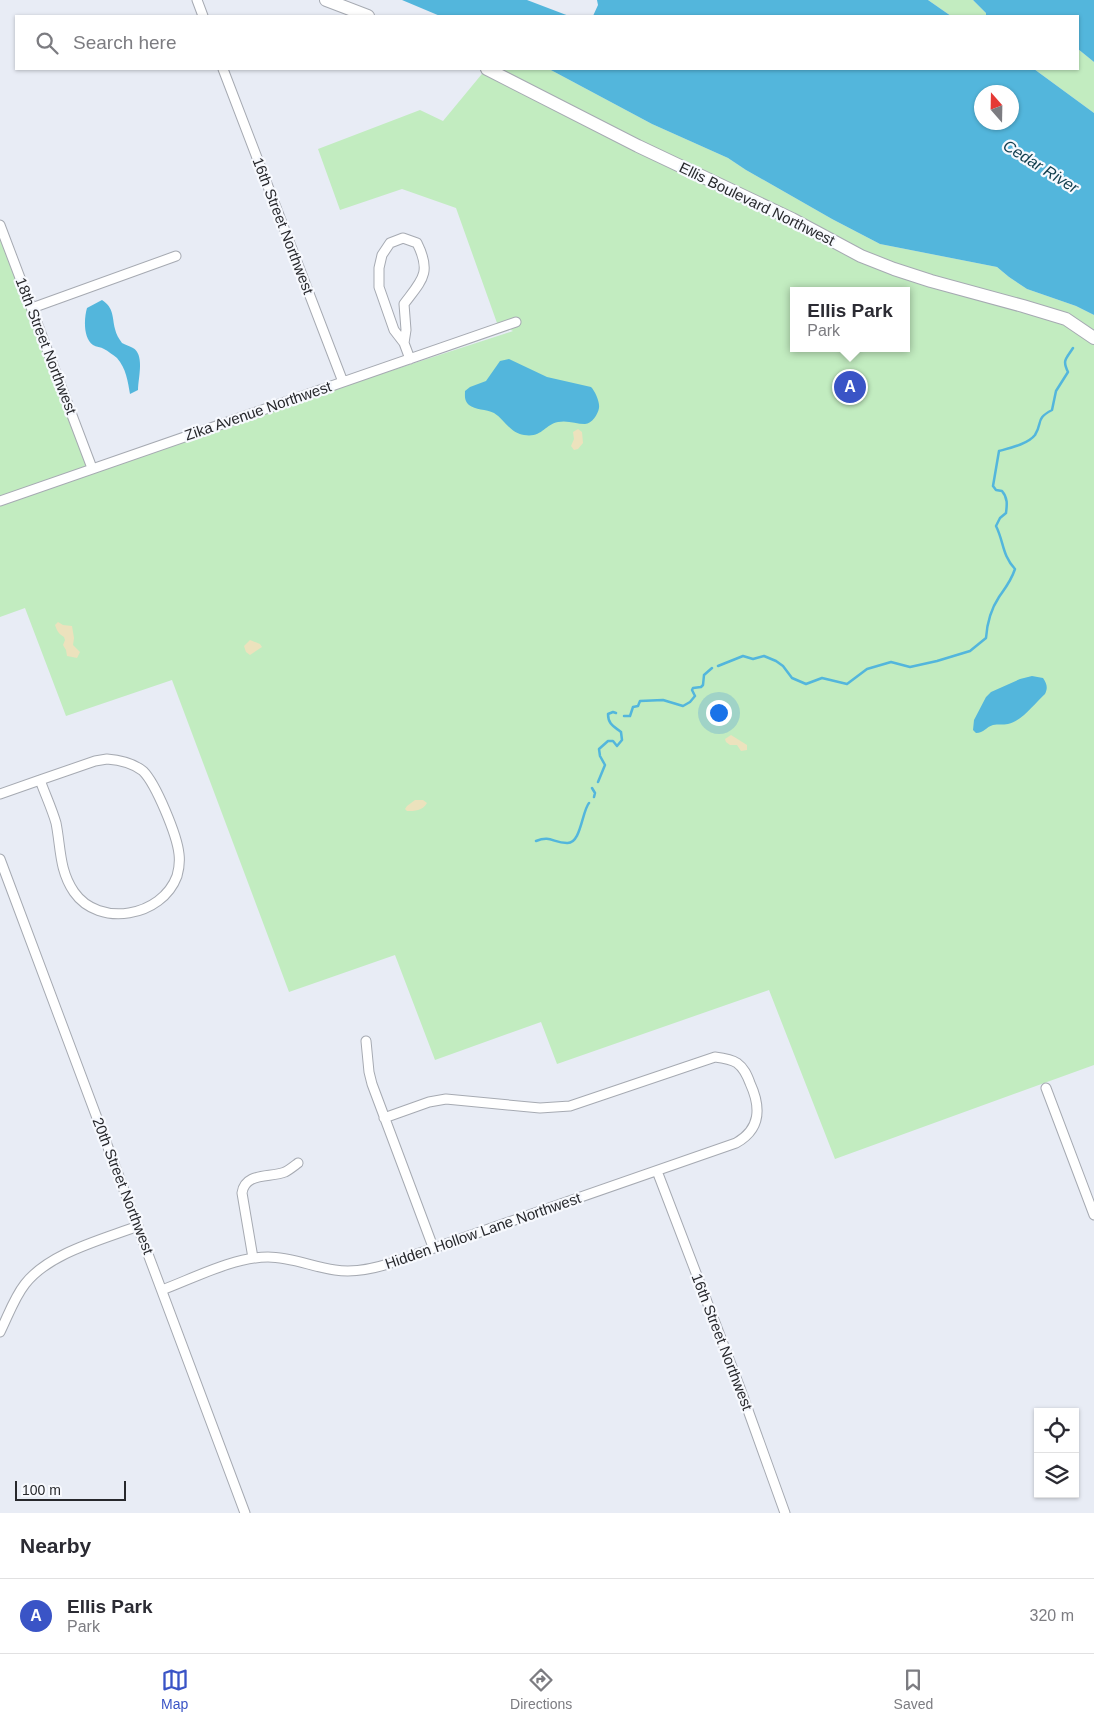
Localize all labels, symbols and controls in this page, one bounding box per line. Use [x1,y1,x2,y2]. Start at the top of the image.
search box [15,15,1079,70]
icon: search [33,29,61,57]
text: Search here [73,32,177,53]
north arrow [974,85,1019,130]
water label: Cedar River [1000,137,1082,197]
street label: 16th Street Northwest [250,155,318,297]
street label: Ellis Boulevard Northwest [677,158,838,249]
street label: 18th Street Northwest [13,275,81,417]
popup [790,287,910,352]
text: Ellis Park [807,300,893,321]
text: Park [807,322,840,339]
pin: A [834,368,866,406]
street label: Zika Avenue Northwest [182,377,334,444]
your location [706,700,732,726]
street label: 20th Street Northwest [90,1115,158,1257]
street label: Hidden Hollow Lane Northwest [383,1189,584,1272]
street label: 16th Street Northwest [689,1271,757,1413]
map controls [1034,1408,1079,1498]
button: locate [1034,1408,1079,1453]
button: layers [1034,1453,1079,1498]
scale bar [15,1478,126,1501]
text: 100 m [22,1482,61,1498]
text: Nearby [20,1534,91,1557]
text: Ellis Park [67,1596,153,1617]
text: A [30,1607,42,1624]
text: 320 m [1030,1607,1074,1624]
text: Park [67,1618,100,1635]
tab: Map [161,1666,189,1712]
tab: Directions [510,1666,572,1712]
tab: Saved [894,1666,933,1712]

